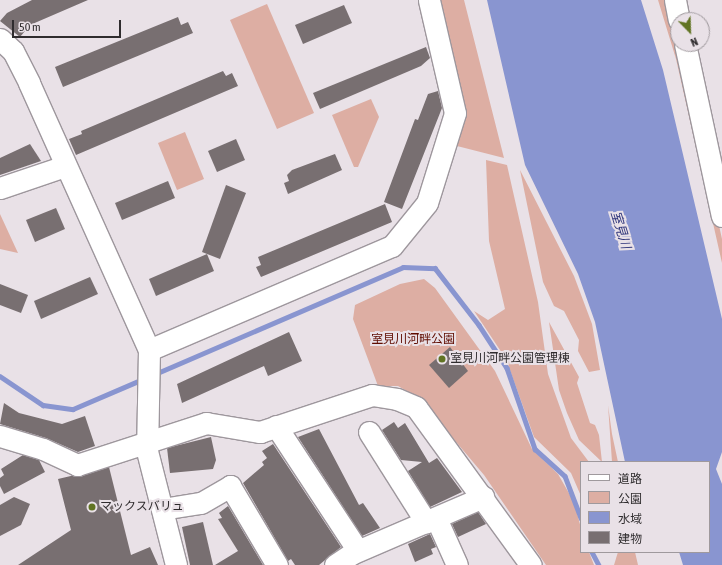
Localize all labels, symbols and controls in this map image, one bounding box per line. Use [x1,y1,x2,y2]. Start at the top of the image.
scale bar [14,12,123,38]
north arrow [670,12,710,52]
text: 50 m [19,20,41,34]
text: N [689,35,700,49]
water label: 室見川 [607,209,633,251]
park label: 室見川河畔公園 [371,333,455,347]
place label: 室見川河畔公園管理棟 [450,352,570,366]
marker: 室見川河畔公園管理棟 [437,354,447,364]
legend [580,461,710,553]
text: 道路 [618,472,642,486]
text: 公園 [618,492,642,506]
place label: マックスバリュ [100,500,184,514]
marker: マックスバリュ [87,502,97,512]
text: 水域 [618,512,642,526]
text: 建物 [618,532,642,546]

